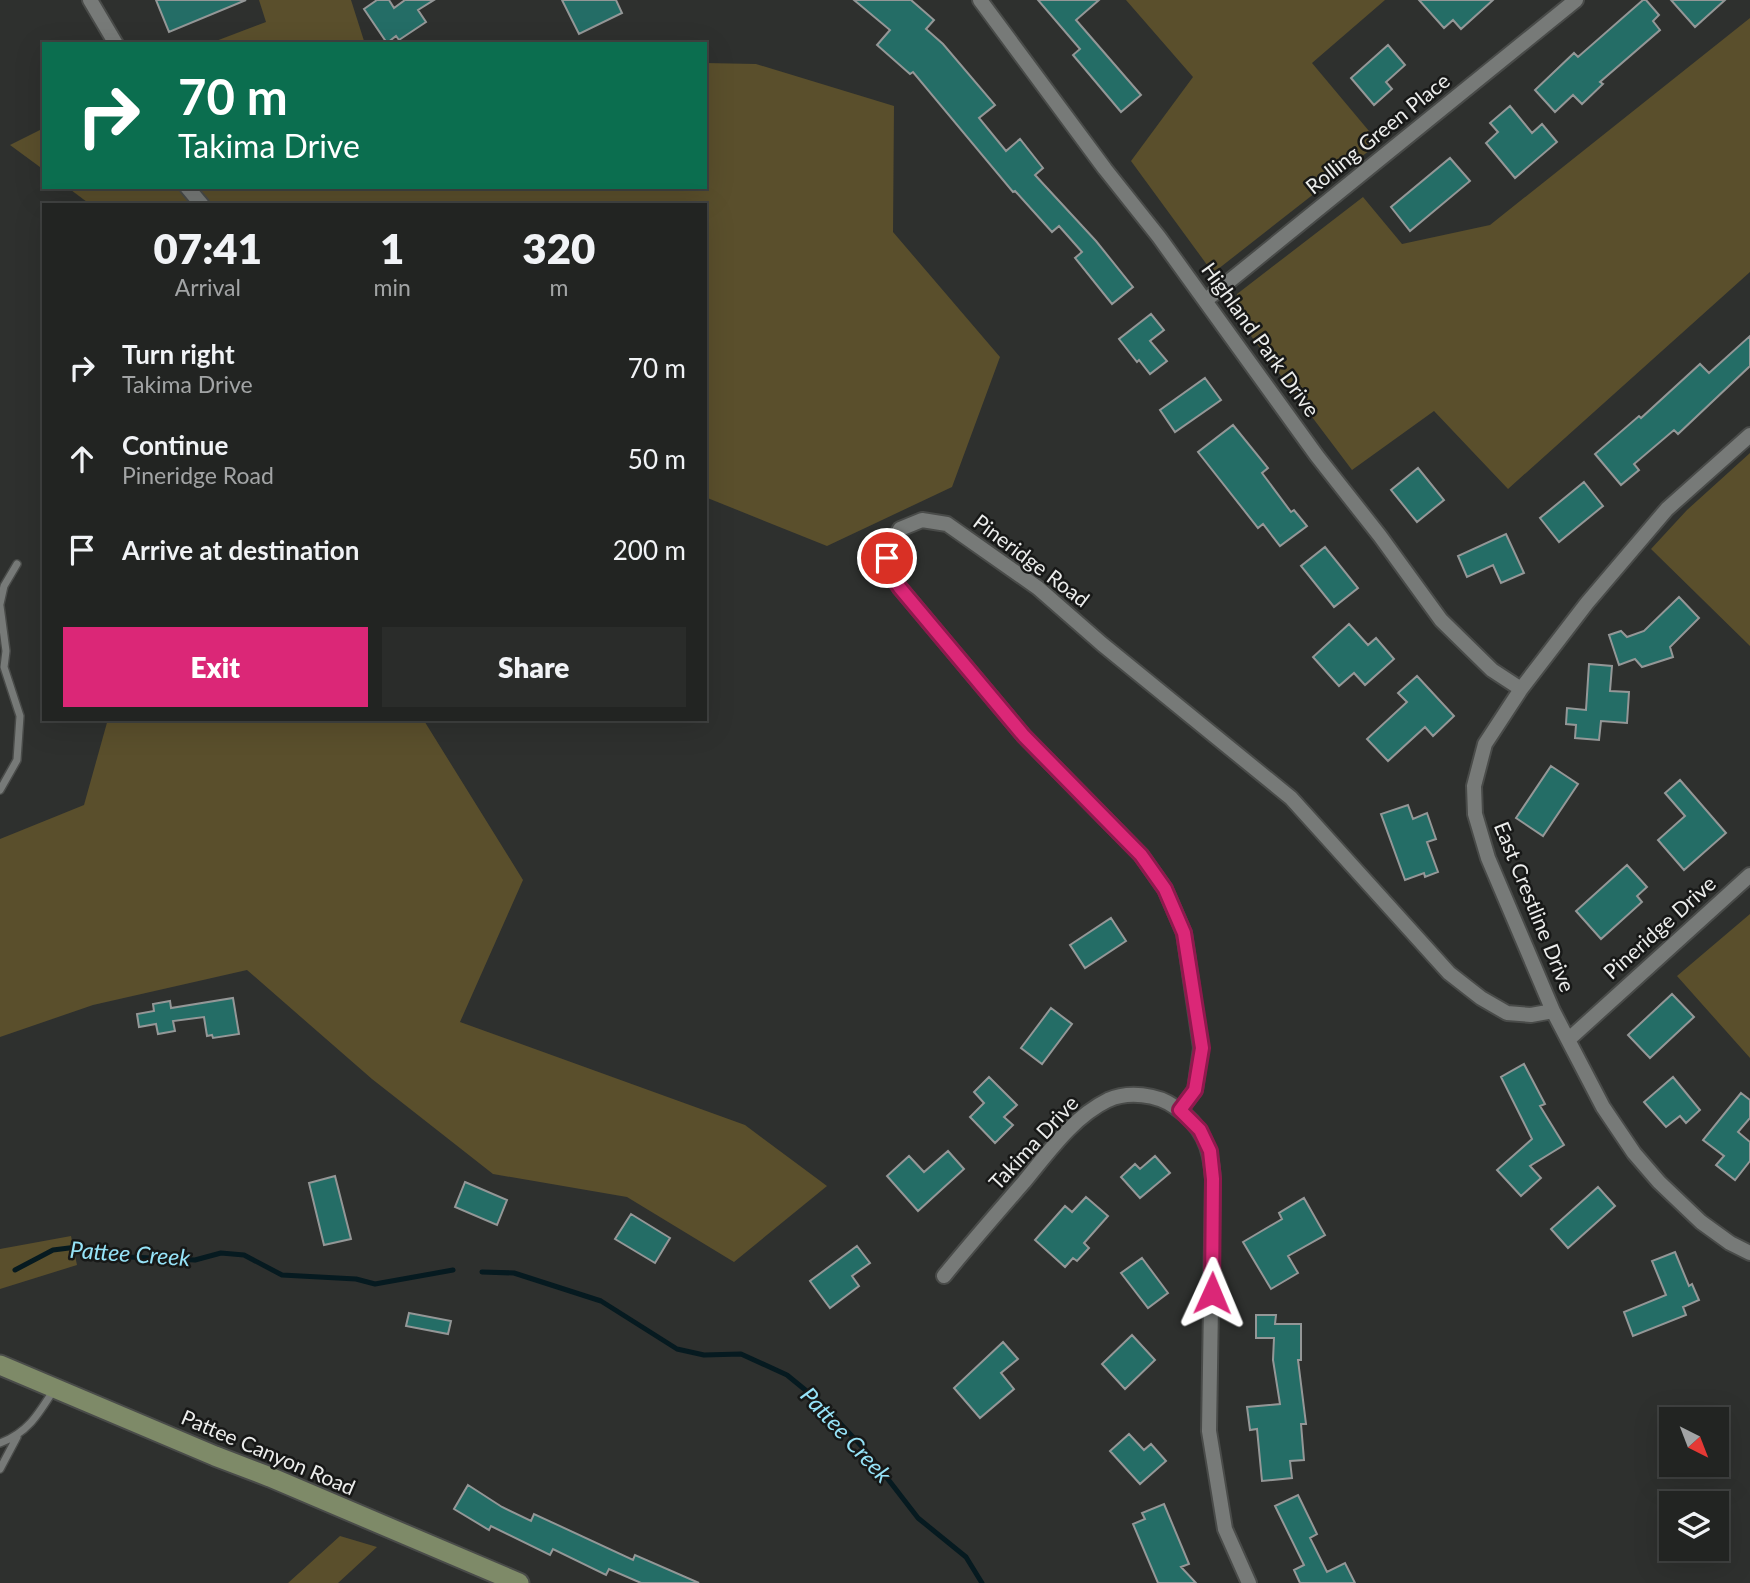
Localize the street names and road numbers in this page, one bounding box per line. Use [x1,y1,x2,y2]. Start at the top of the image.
street label: Rolling Green Place [1300,67,1454,199]
street label: Highland Park Drive [1197,257,1325,421]
street label: Pineridge Road [969,508,1095,612]
street label: East Crestline Drive [1490,818,1581,995]
street label: Pineridge Drive [1598,870,1720,984]
street label: Takima Drive [983,1090,1083,1194]
street label: Pattee Canyon Road [178,1404,359,1500]

